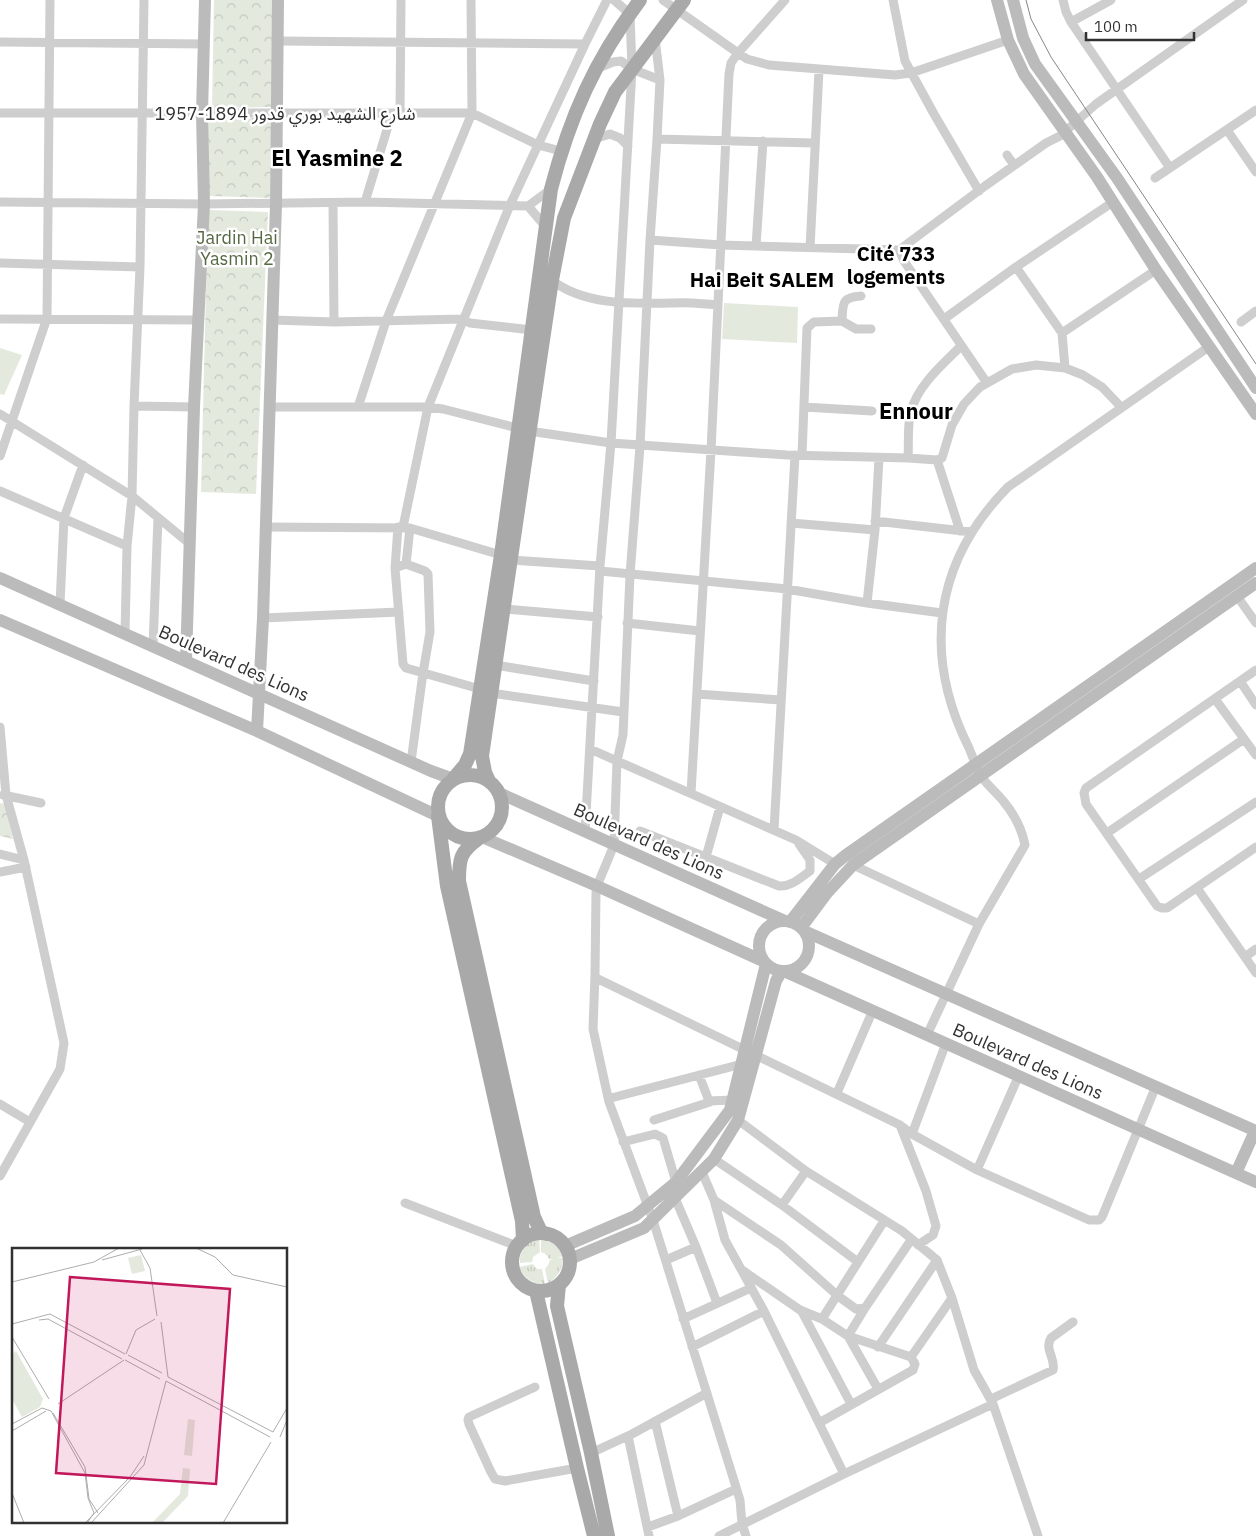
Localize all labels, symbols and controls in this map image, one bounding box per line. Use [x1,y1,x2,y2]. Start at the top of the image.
scale bar [1086,10,1194,42]
text: 100 m [1094,17,1138,36]
street label: شارع الشهيد بوري قدور 1894-1957 [154,102,416,128]
district label: El Yasmine 2 [271,143,403,172]
park label: Jardin Hai Yasmin 2 [196,226,278,270]
district label: Cité 733 logements [847,240,945,290]
district label: Hai Beit SALEM [690,266,834,293]
district label: Ennour [879,396,953,425]
street label: Boulevard des Lions [155,620,313,706]
street label: Boulevard des Lions [570,798,728,884]
street label: Boulevard des Lions [949,1018,1107,1104]
inset map [12,1248,288,1524]

